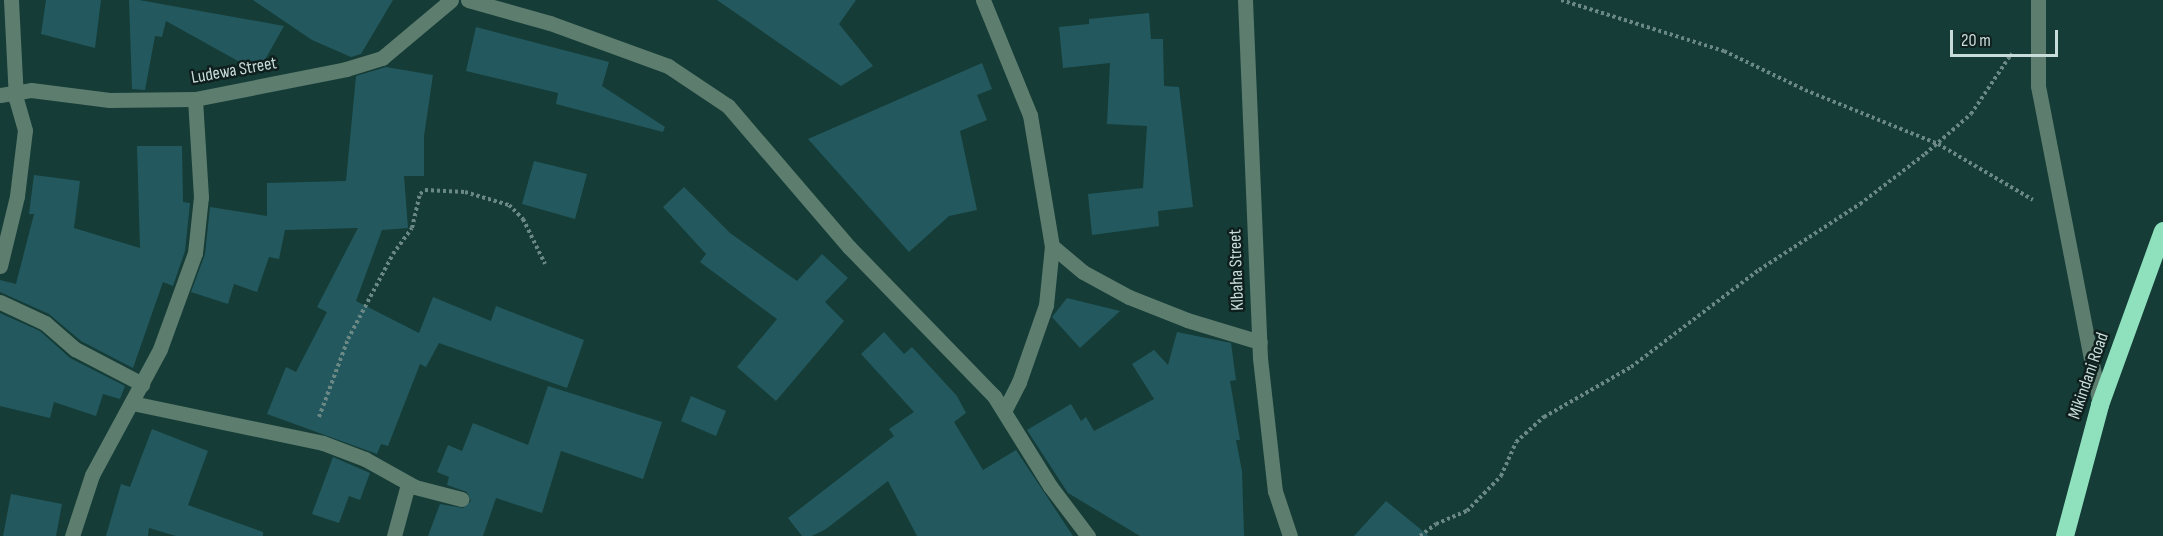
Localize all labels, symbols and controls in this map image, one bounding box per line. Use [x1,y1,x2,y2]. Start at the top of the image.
scale bar [1953,18,2061,56]
text: 20 m [1961,30,1991,51]
street label: Ludewa Street [190,53,278,89]
street label: KIbaha Street [1225,229,1249,311]
street label: Mikindani Road [2064,330,2114,422]

